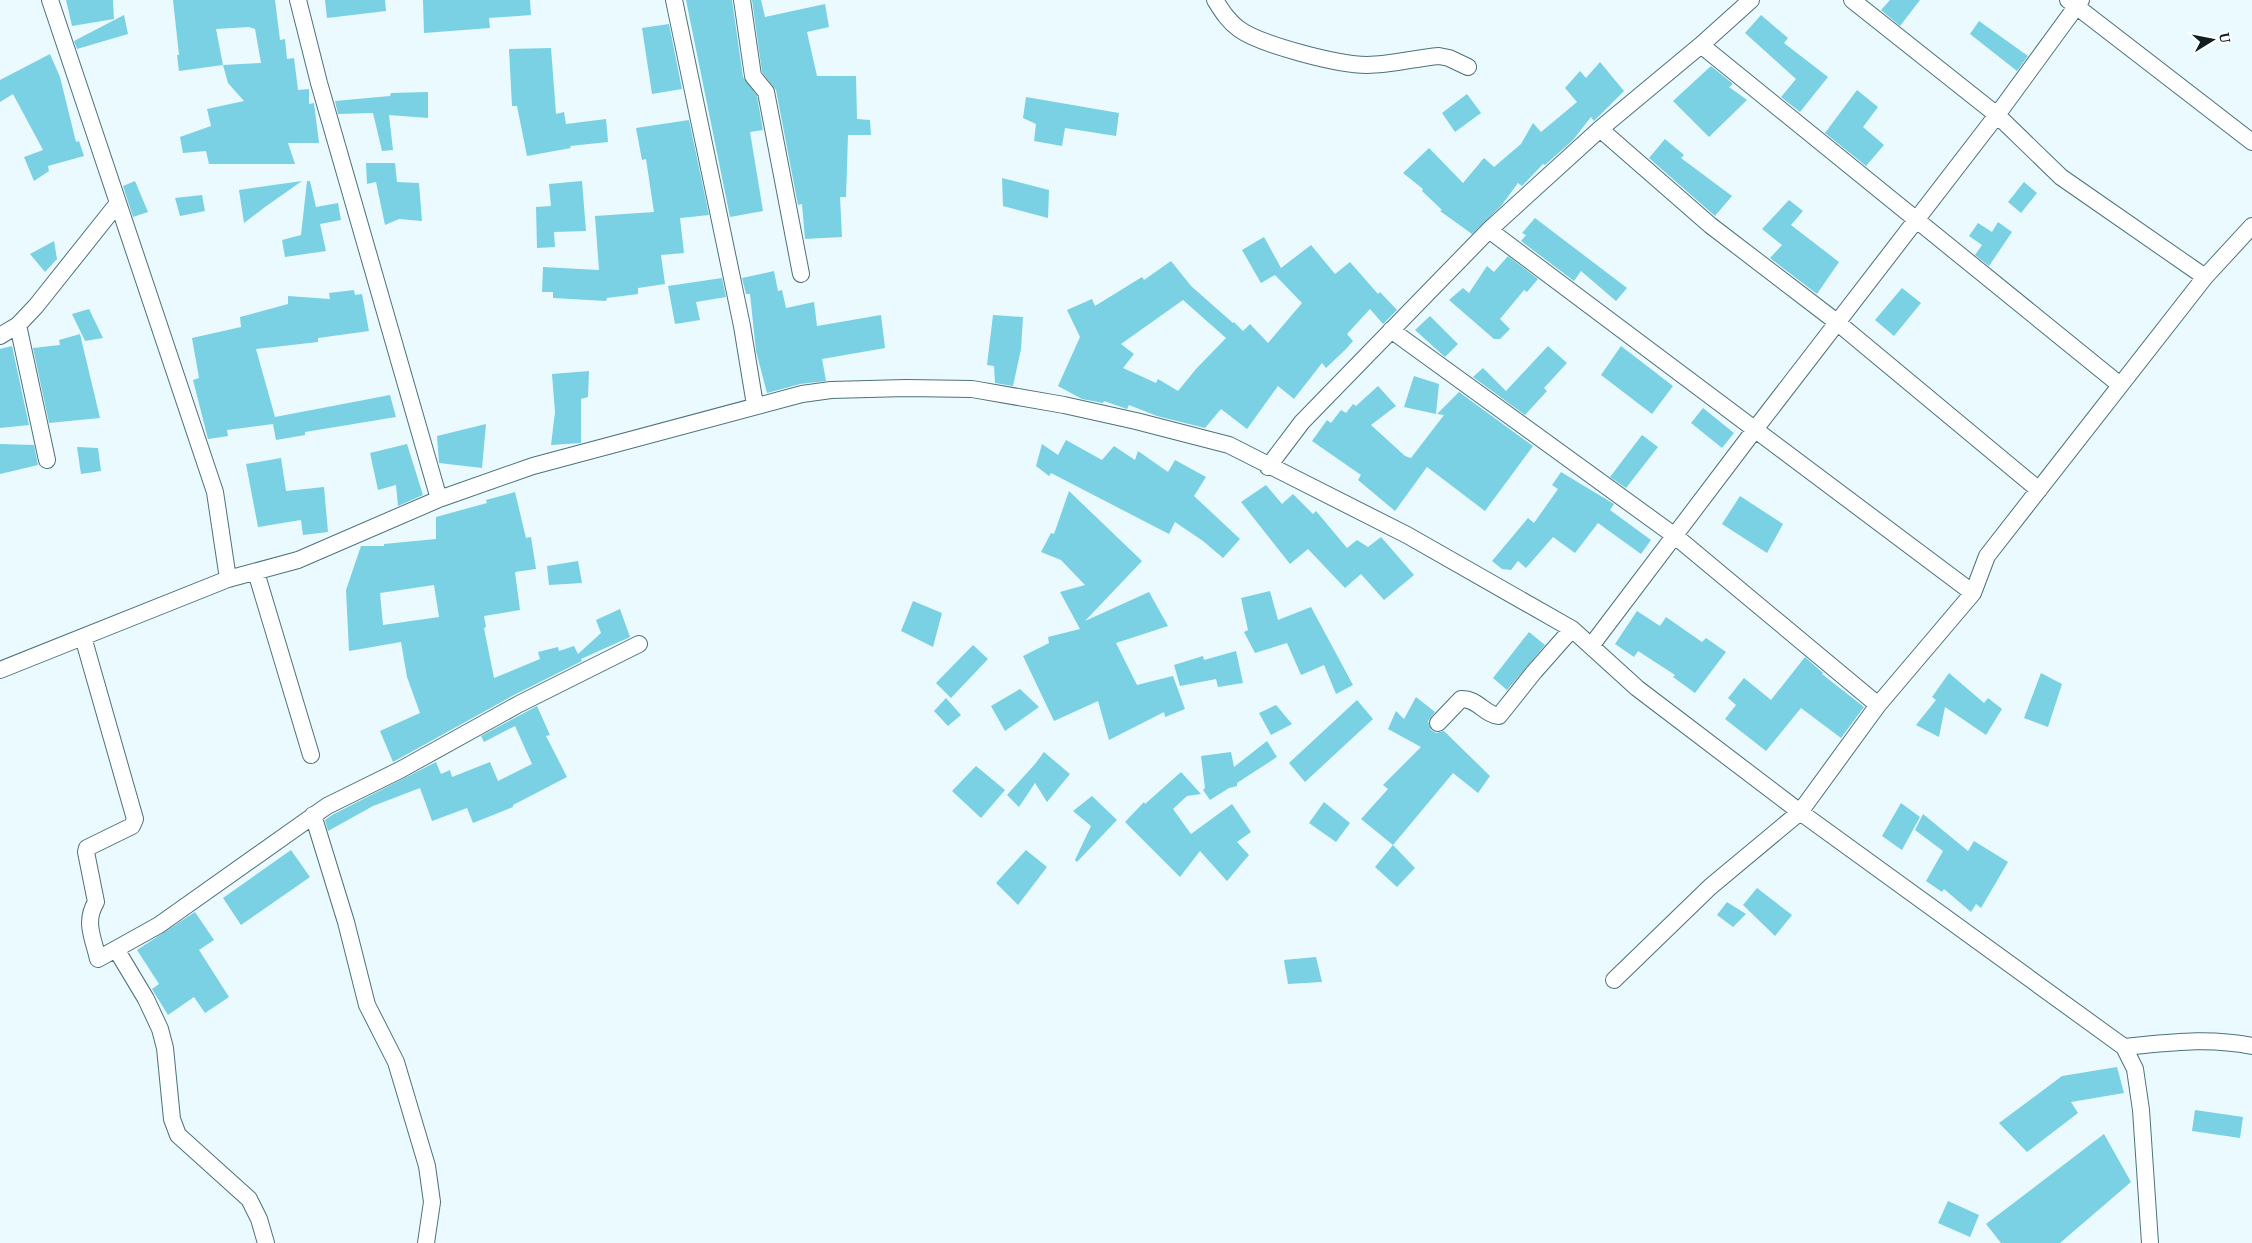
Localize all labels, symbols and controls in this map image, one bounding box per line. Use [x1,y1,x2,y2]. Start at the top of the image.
north arrow [2187,15,2237,65]
text: U [2215,31,2236,44]

